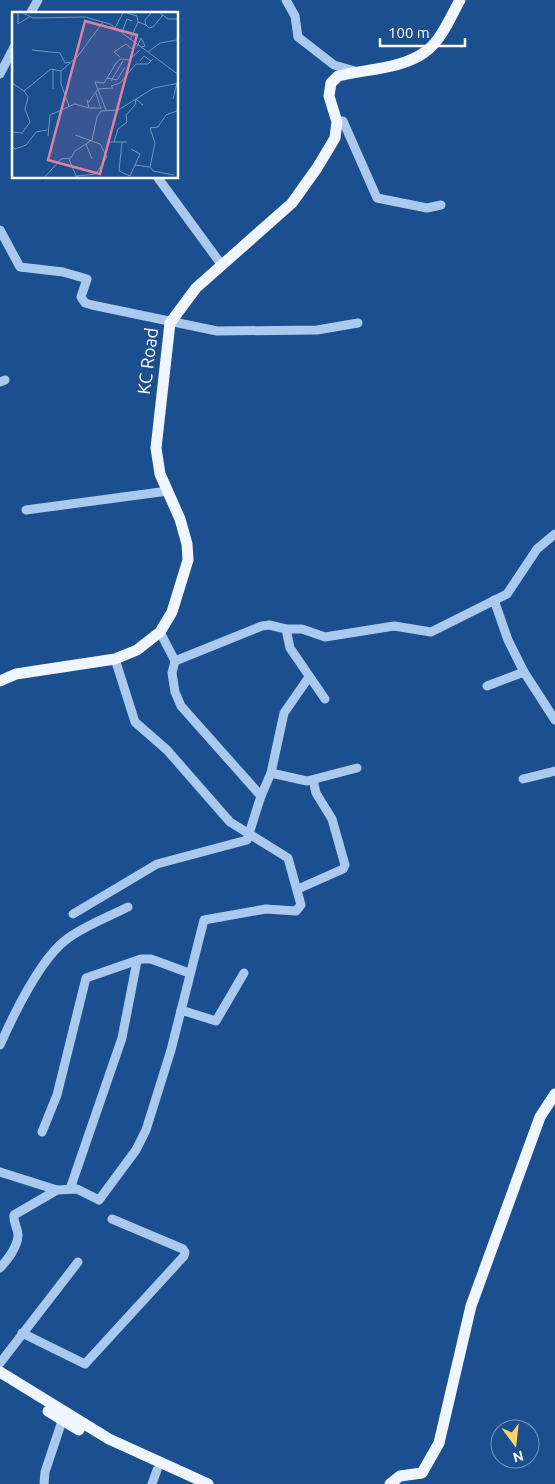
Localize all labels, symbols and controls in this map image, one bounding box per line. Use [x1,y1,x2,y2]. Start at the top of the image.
inset map [12,12,179,179]
scale bar [380,15,465,47]
text: 100 m [388,24,430,41]
street label: KC Road [133,326,161,395]
north arrow [490,1419,540,1469]
text: N [511,1447,525,1466]

